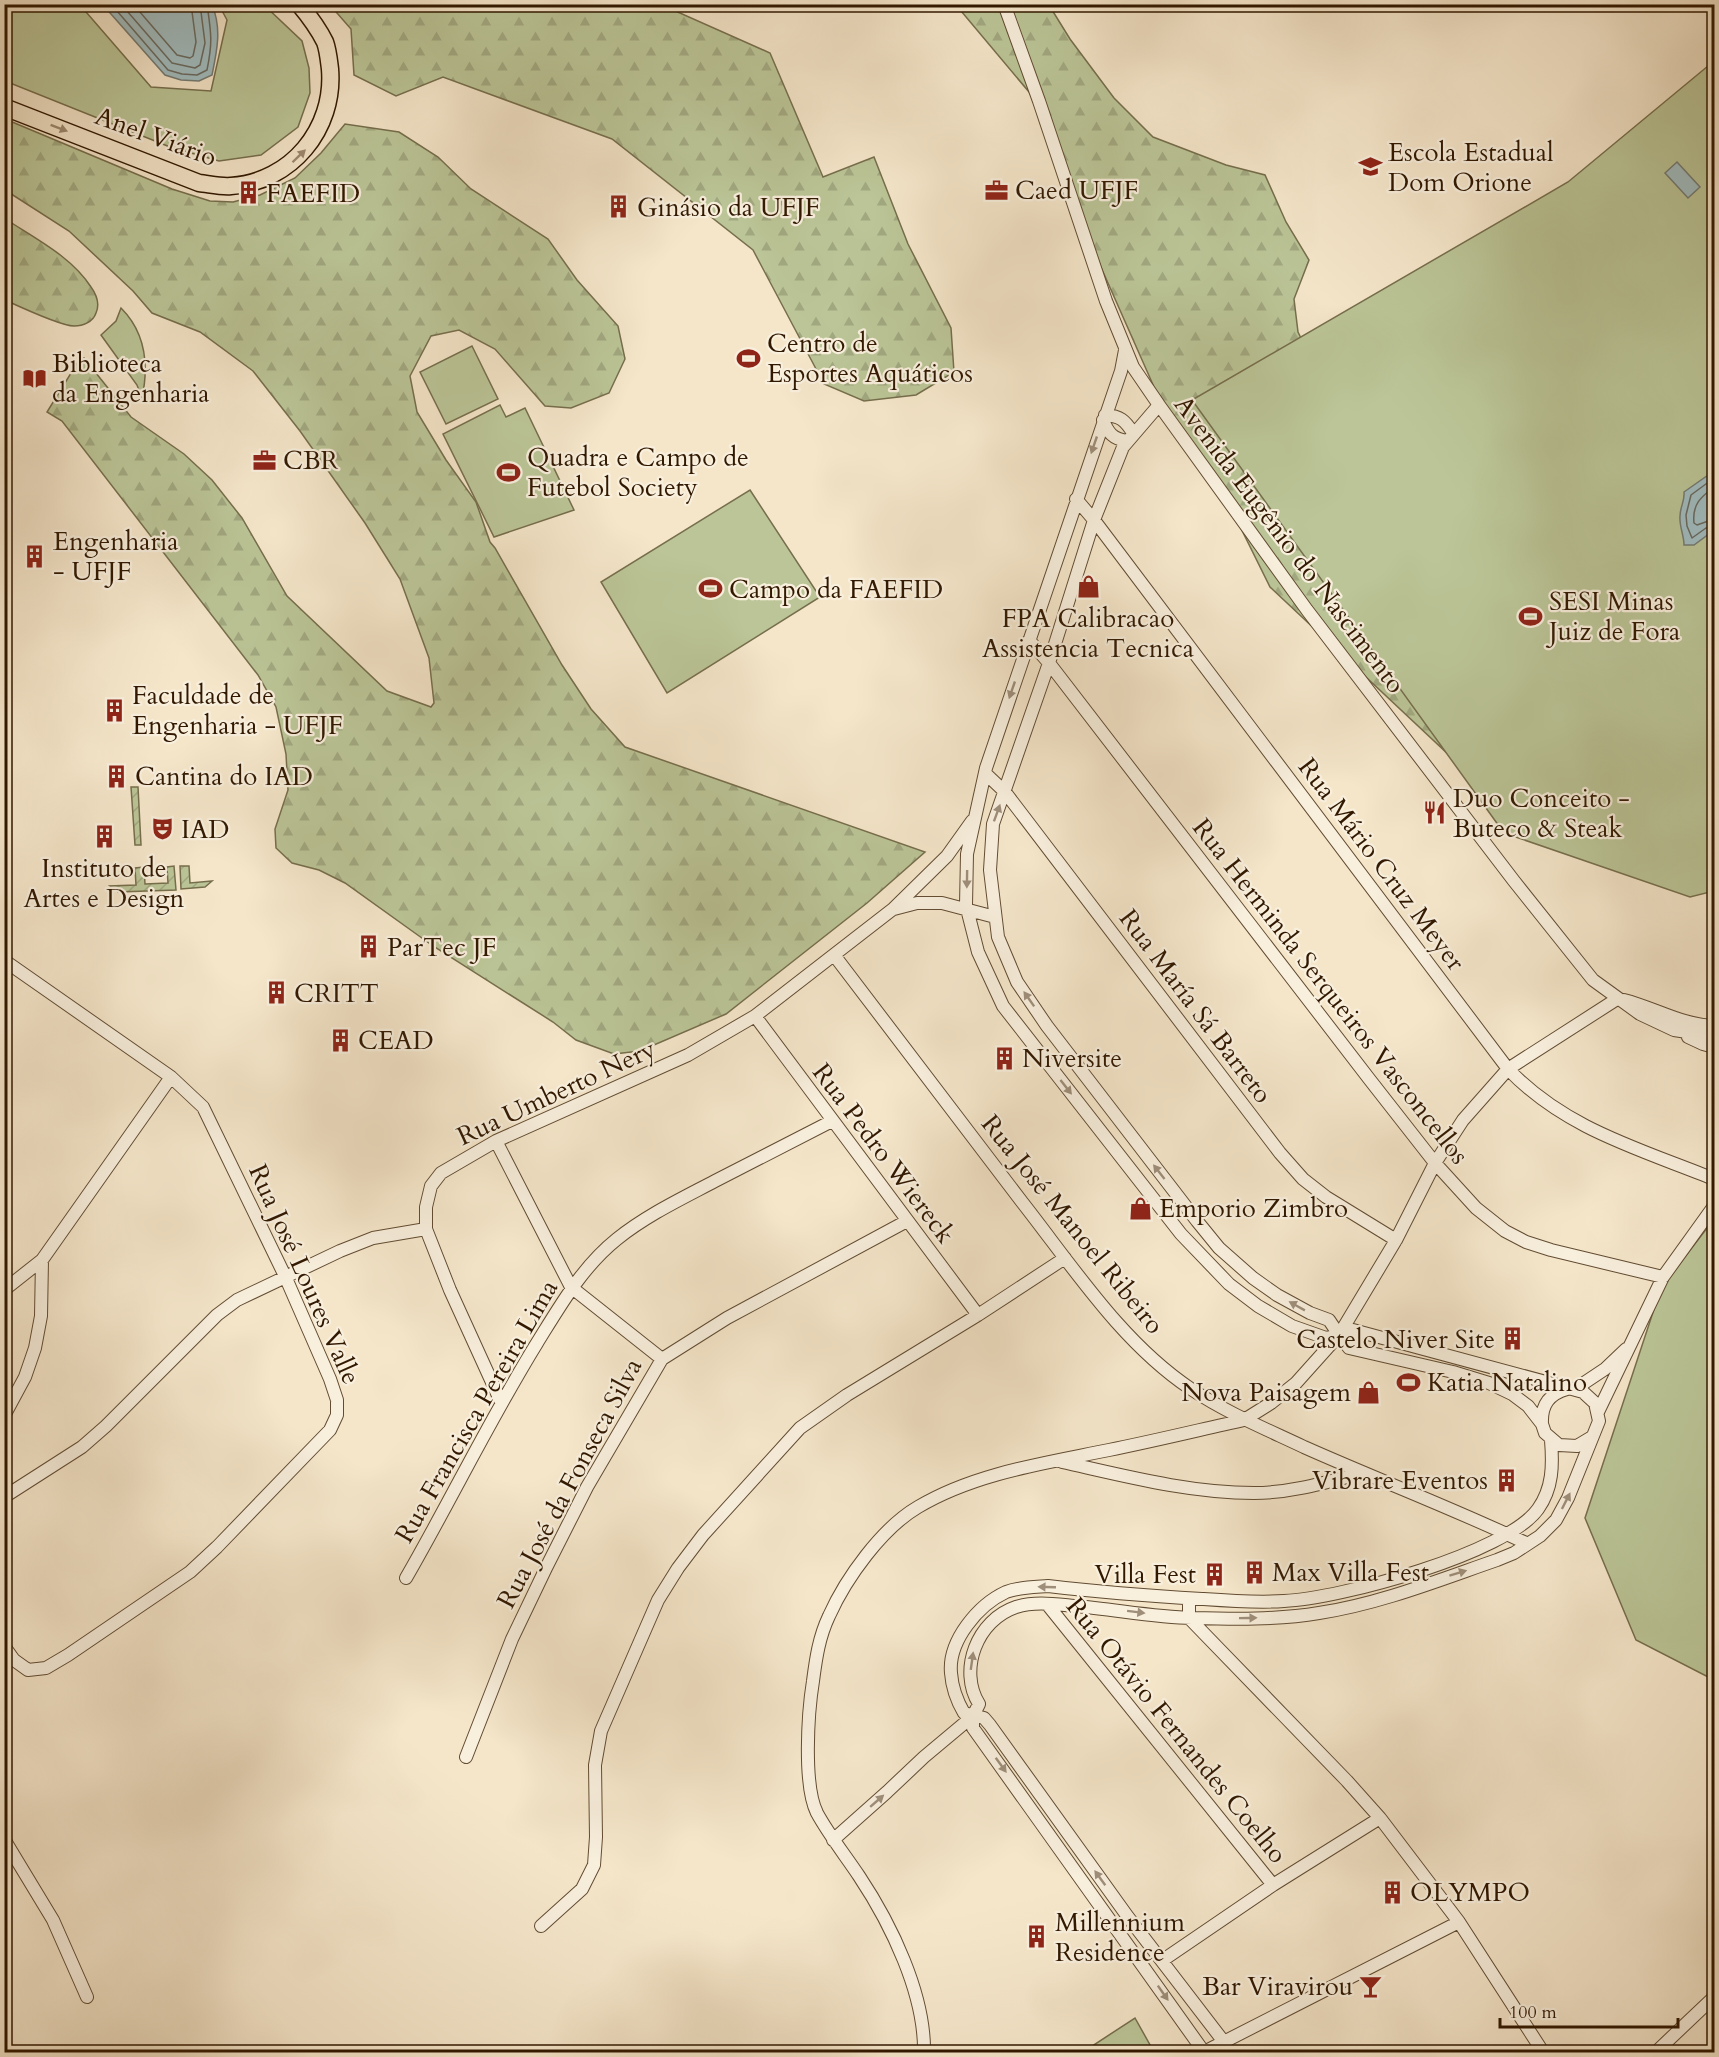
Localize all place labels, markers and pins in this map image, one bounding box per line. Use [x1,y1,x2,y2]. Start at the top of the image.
place label: Escola Estadual Dom Orione [1388,135,1554,200]
school or university icon: Escola Estadual Dom Orione [1357,154,1383,180]
place label: Caed UFJF [1015,173,1138,208]
place label: FAEFID [266,176,360,211]
office icon: Caed UFJF [984,177,1010,203]
building icon: FAEFID [235,180,261,206]
place label: Ginásio da UFJF [637,190,820,225]
building icon: Ginásio da UFJF [606,194,632,220]
place label: Centro de Esportes Aquáticos [767,326,973,391]
sports icon: Centro de Esportes Aquáticos [736,345,762,371]
place label: Biblioteca da Engenharia [52,346,210,411]
library icon: Biblioteca da Engenharia [21,365,47,391]
place label: Quadra e Campo de Futebol Society [527,440,749,505]
place label: CBR [283,443,339,478]
office icon: CBR [252,447,278,473]
sports icon: Quadra e Campo de Futebol Society [496,459,522,485]
place label: Engenharia - UFJF [53,524,179,589]
building icon: Engenharia - UFJF [22,543,48,569]
place label: Campo da FAEFID [729,572,943,607]
shop icon: FPA Calibracao Assistencia Tecnica [1075,574,1101,600]
sports icon: Campo da FAEFID [698,576,724,602]
place label: SESI Minas Juiz de Fora [1545,584,1680,649]
place label: FPA Calibracao Assistencia Tecnica [982,601,1194,666]
sports icon: SESI Minas Juiz de Fora [1518,603,1544,629]
place label: Faculdade de Engenharia - UFJF [132,678,343,743]
building icon: Faculdade de Engenharia - UFJF [101,697,127,723]
place label: Cantina do IAD [135,759,313,794]
building icon: Cantina do IAD [104,763,130,789]
place label: Duo Conceito - Buteco & Steak [1453,781,1630,846]
restaurant icon: Duo Conceito - Buteco & Steak [1422,800,1448,826]
place label: IAD [181,812,230,847]
theatre icon: IAD [150,816,176,842]
building icon: Instituto de Artes e Design [91,824,117,850]
place label: Instituto de Artes e Design [24,851,185,916]
place label: ParTec JF [387,930,496,965]
building icon: ParTec JF [356,934,382,960]
place label: CRITT [294,976,379,1011]
building icon: CRITT [263,980,289,1006]
place label: CEAD [358,1023,434,1058]
building icon: CEAD [327,1027,353,1053]
place label: Niversite [1022,1041,1122,1076]
building icon: Niversite [991,1045,1017,1071]
place label: Emporio Zimbro [1159,1191,1348,1226]
shop icon: Emporio Zimbro [1128,1195,1154,1221]
place label: Castelo Niver Site [1296,1322,1495,1357]
building icon: Castelo Niver Site [1500,1326,1526,1352]
place label: Katia Natalino [1427,1365,1587,1400]
sports icon: Katia Natalino [1396,1369,1422,1395]
place label: Nova Paisagem [1181,1375,1351,1410]
shop icon: Nova Paisagem [1356,1379,1382,1405]
place label: Vibrare Eventos [1312,1463,1488,1498]
building icon: Vibrare Eventos [1493,1467,1519,1493]
place label: Max Villa Fest [1272,1555,1429,1590]
place label: Villa Fest [1095,1557,1196,1592]
building icon: Max Villa Fest [1241,1559,1267,1585]
building icon: Villa Fest [1201,1561,1227,1587]
place label: OLYMPO [1410,1875,1530,1910]
building icon: OLYMPO [1379,1879,1405,1905]
place label: Millennium Residence [1055,1905,1185,1970]
building icon: Millennium Residence [1024,1924,1050,1950]
place label: Bar Viravirou [1202,1969,1353,2004]
bar icon: Bar Viravirou [1358,1973,1384,1999]

